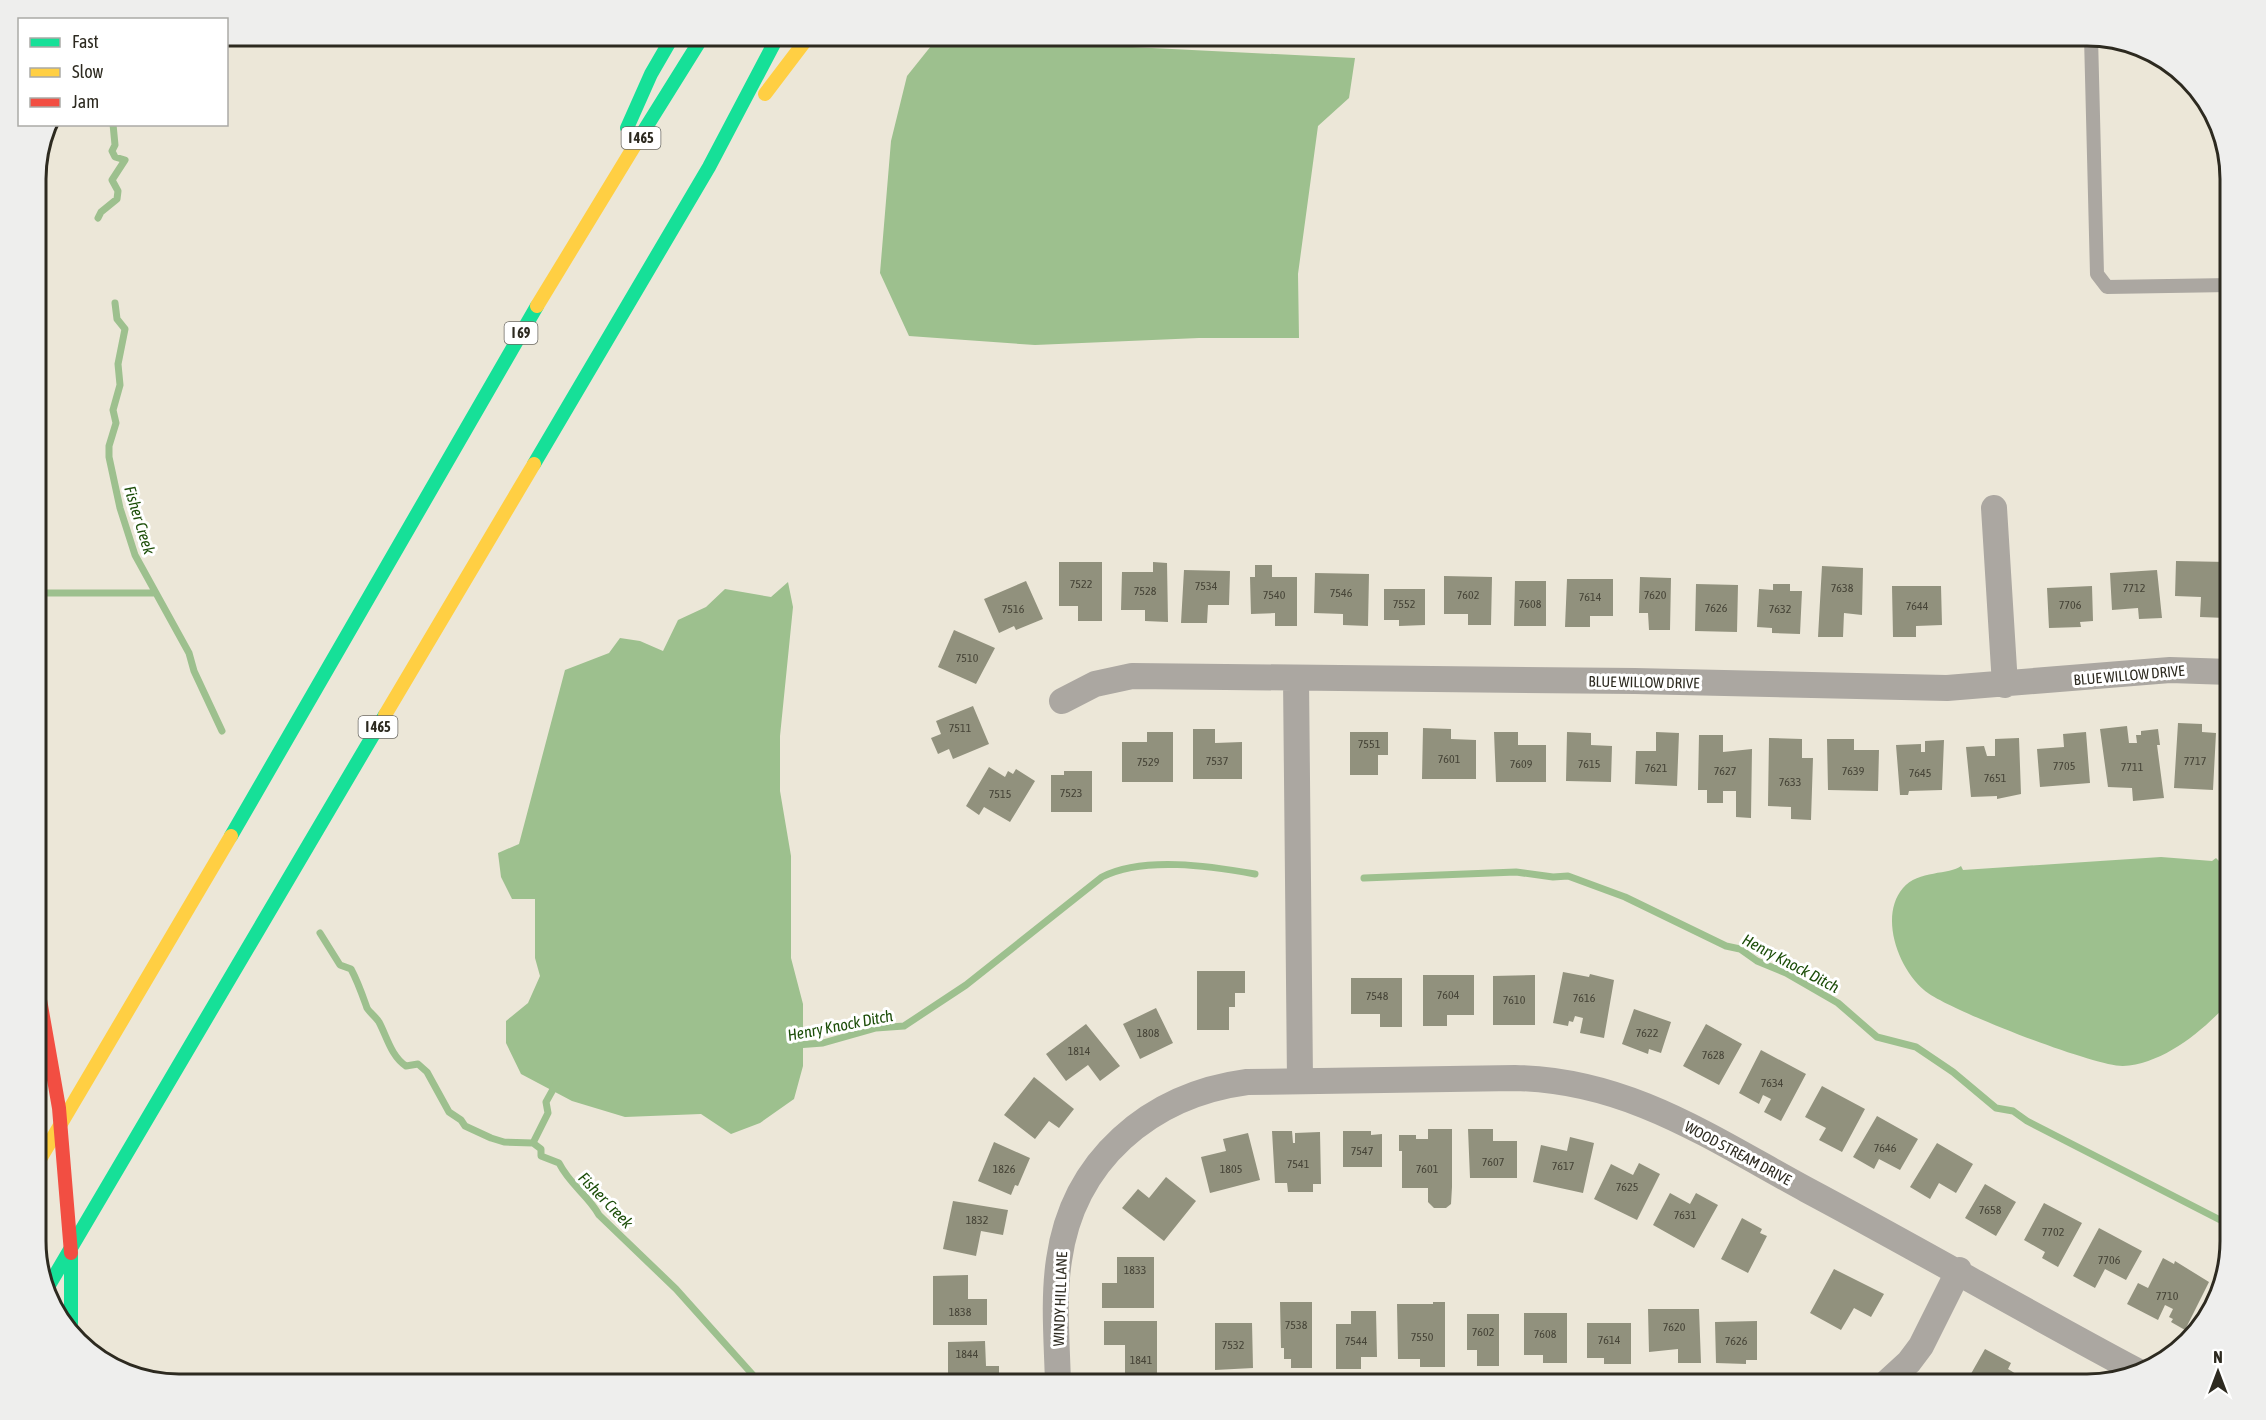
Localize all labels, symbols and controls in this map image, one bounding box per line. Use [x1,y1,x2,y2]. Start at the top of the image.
legend [18,18,228,126]
text: Fast [72,31,99,52]
text: Slow [72,61,103,82]
text: Jam [72,91,99,112]
road number: I 465 [622,127,660,149]
road number: I 69 [504,322,538,344]
water label: Fisher Creek [121,484,159,557]
house number: 7522 [1070,577,1092,591]
house number: 7534 [1195,579,1218,593]
house number: 7638 [1831,581,1854,595]
house number: 7712 [2123,581,2145,595]
house number: 7528 [1134,584,1157,598]
house number: 7546 [1330,586,1353,600]
house number: 7540 [1263,588,1286,602]
house number: 7602 [1457,588,1479,602]
house number: 7620 [1644,588,1667,602]
house number: 7614 [1579,590,1602,604]
house number: 7552 [1393,597,1415,611]
house number: 7608 [1519,597,1542,611]
house number: 7706 [2059,598,2082,612]
house number: 7644 [1906,599,1929,613]
house number: 7626 [1705,601,1728,615]
house number: 7516 [1002,602,1025,616]
house number: 7632 [1769,602,1791,616]
house number: 7510 [956,651,979,665]
street label: BLUE WILLOW DRIVE [2073,662,2186,688]
street label: BLUE WILLOW DRIVE [1588,673,1700,691]
road number: I 465 [358,716,398,738]
house number: 7511 [949,721,972,735]
house number: 7551 [1358,737,1381,751]
house number: 7601 [1438,752,1461,766]
house number: 7537 [1206,754,1229,768]
house number: 7717 [2184,754,2207,768]
house number: 7529 [1137,755,1160,769]
house number: 7609 [1510,757,1533,771]
house number: 7615 [1578,757,1600,771]
house number: 7705 [2053,759,2075,773]
house number: 7711 [2121,760,2144,774]
house number: 7621 [1645,761,1668,775]
house number: 7627 [1714,764,1737,778]
house number: 7639 [1842,764,1865,778]
house number: 7645 [1909,766,1931,780]
house number: 7651 [1984,771,2007,785]
house number: 7633 [1779,775,1801,789]
house number: 7523 [1060,786,1082,800]
house number: 7515 [989,787,1011,801]
water label: Henry Knock Ditch [1739,930,1843,997]
house number: 7604 [1437,988,1460,1002]
house number: 7548 [1366,989,1389,1003]
house number: 7616 [1573,991,1596,1005]
house number: 7610 [1503,993,1526,1007]
water label: Henry Knock Ditch [786,1006,895,1045]
house number: 1808 [1137,1026,1160,1040]
house number: 7622 [1636,1026,1658,1040]
house number: 1814 [1068,1044,1091,1058]
house number: 7628 [1702,1048,1725,1062]
house number: 7634 [1761,1076,1784,1090]
street label: WOOD STREAM DRIVE [1682,1118,1795,1189]
house number: 7646 [1874,1141,1897,1155]
house number: 7547 [1351,1144,1374,1158]
house number: 7607 [1482,1155,1505,1169]
house number: 7541 [1287,1157,1310,1171]
house number: 7617 [1552,1159,1575,1173]
house number: 1826 [993,1162,1016,1176]
house number: 1805 [1220,1162,1242,1176]
house number: 7601 [1416,1162,1439,1176]
water label: Fisher Creek [575,1168,638,1232]
house number: 7625 [1616,1180,1638,1194]
house number: 7658 [1979,1203,2002,1217]
house number: 7631 [1674,1208,1697,1222]
house number: 1832 [966,1213,988,1227]
house number: 7702 [2042,1225,2064,1239]
street label: WINDY HILL LANE [1050,1251,1070,1347]
house number: 7706 [2098,1253,2121,1267]
house number: 1833 [1124,1263,1146,1277]
house number: 7710 [2156,1289,2179,1303]
house number: 1838 [949,1305,972,1319]
house number: 7538 [1285,1318,1308,1332]
house number: 7620 [1663,1320,1686,1334]
house number: 7602 [1472,1325,1494,1339]
house number: 7608 [1534,1327,1557,1341]
house number: 7550 [1411,1330,1434,1344]
house number: 7614 [1598,1333,1621,1347]
house number: 7544 [1345,1334,1368,1348]
house number: 7626 [1725,1334,1748,1348]
house number: 7532 [1222,1338,1244,1352]
north arrow [2188,1342,2248,1402]
house number: 1844 [956,1347,979,1361]
text: N [2213,1348,2223,1366]
house number: 1841 [1130,1353,1153,1367]

